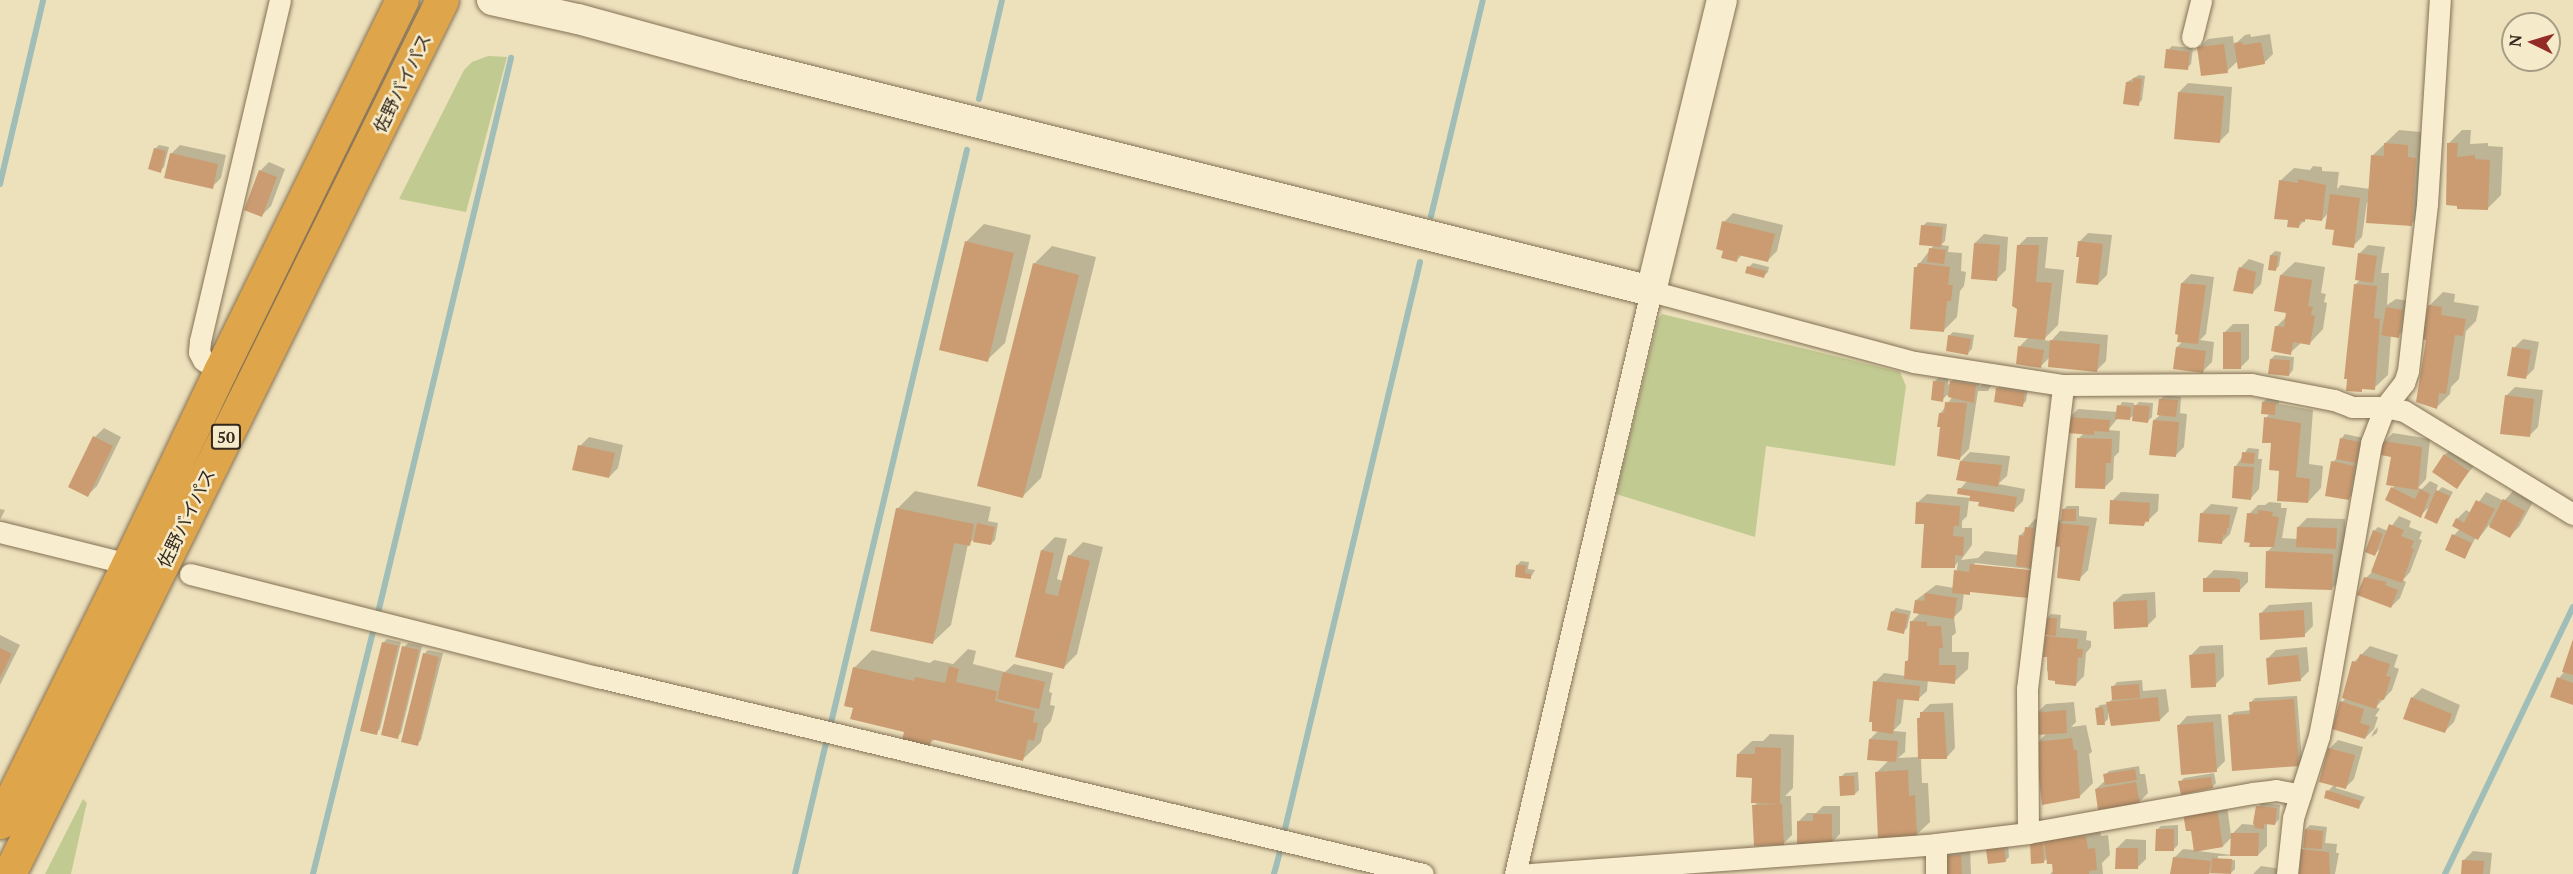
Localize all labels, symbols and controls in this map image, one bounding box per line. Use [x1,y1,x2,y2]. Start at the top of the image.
north arrow [2501,12,2561,72]
street label: 佐野バイパス [369,30,435,136]
text: N [2504,34,2527,48]
road number: 50 [210,424,242,450]
street label: 佐野バイパス [153,465,219,571]

